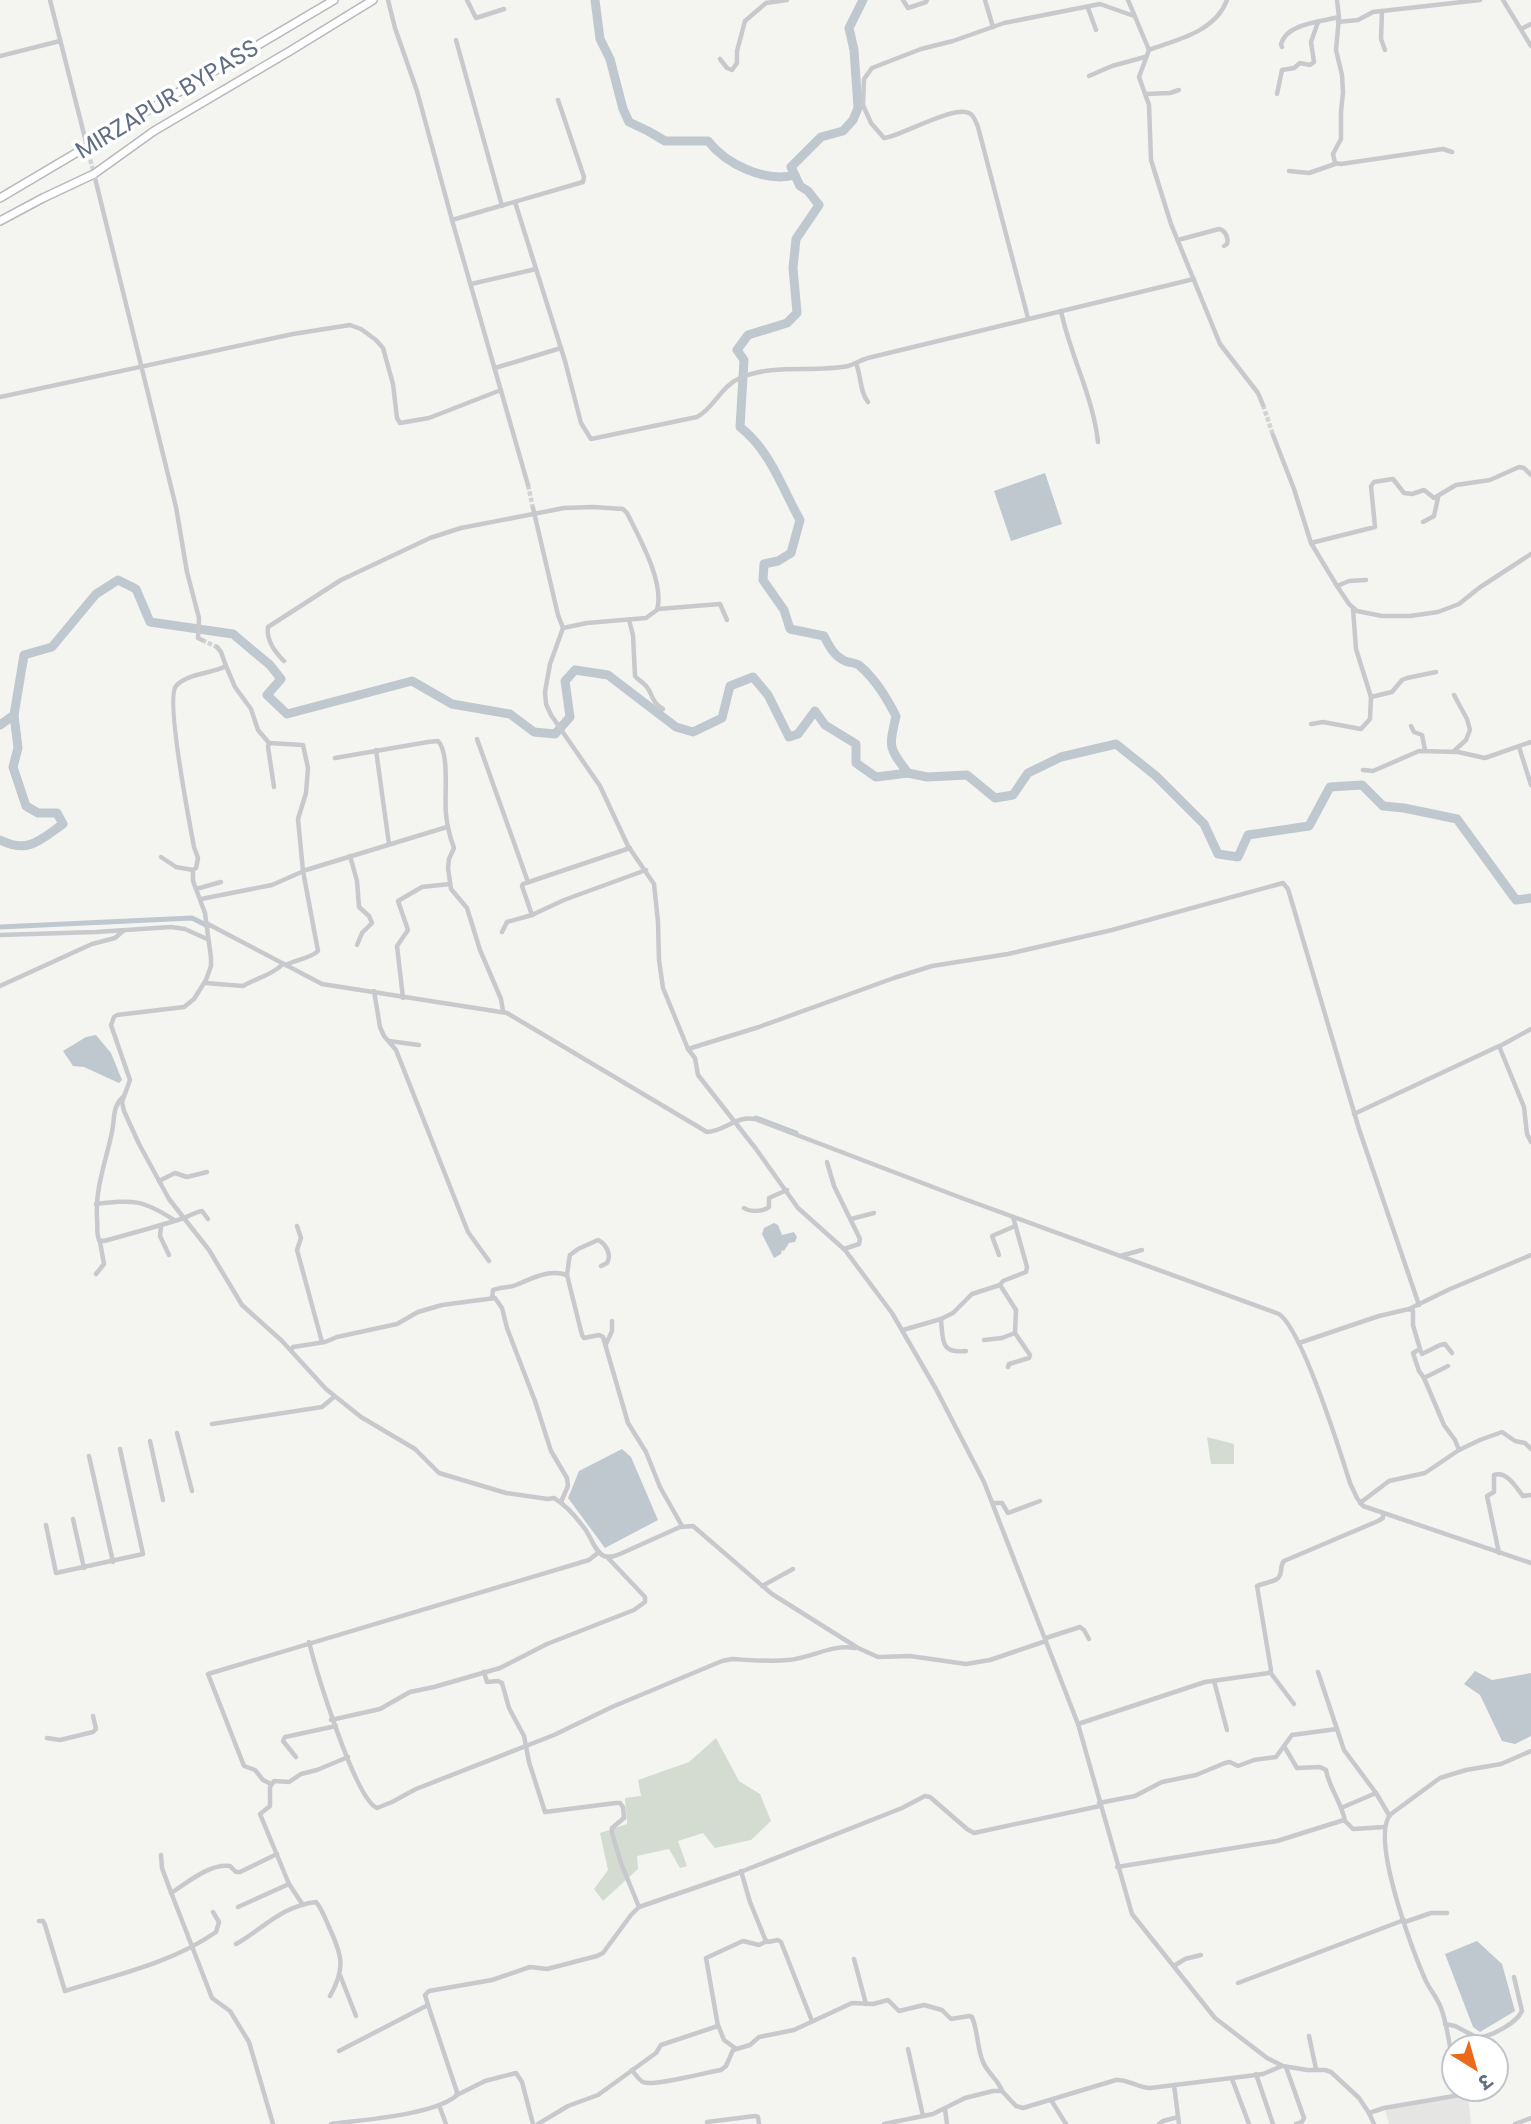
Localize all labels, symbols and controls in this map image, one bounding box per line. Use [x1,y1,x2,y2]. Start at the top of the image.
street label: MIRZAPUR BYPASS [69,31,265,166]
north arrow [1440,2033,1510,2103]
text: उ [1472,2067,1498,2096]

